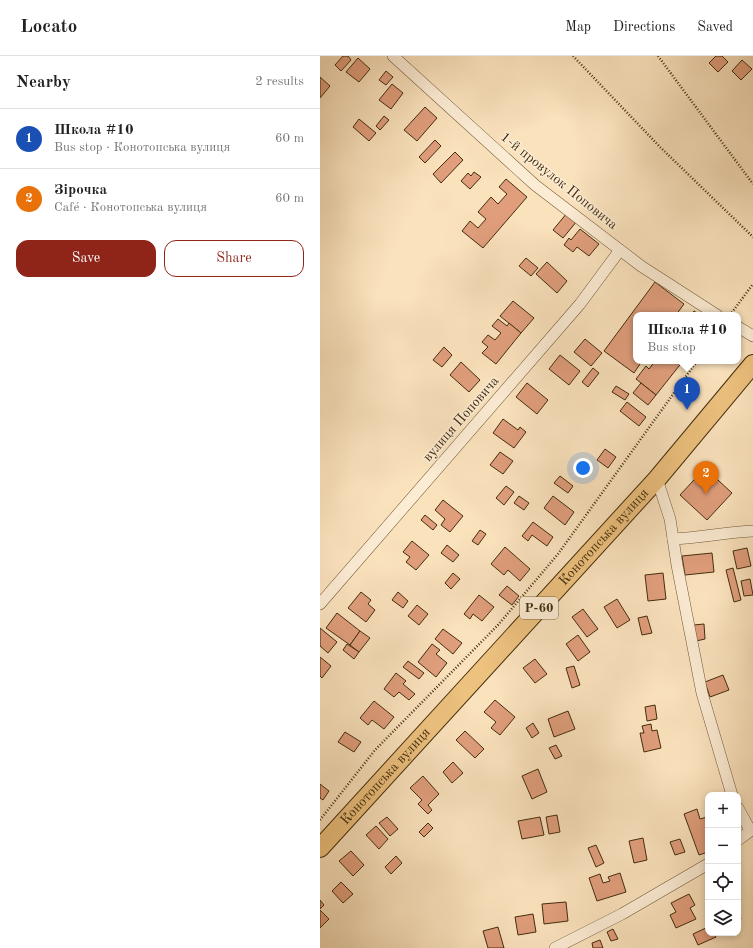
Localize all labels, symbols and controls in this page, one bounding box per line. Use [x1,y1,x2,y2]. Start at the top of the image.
text: Locato [20,18,77,37]
text: Map [565,20,591,34]
text: Directions [613,20,675,34]
text: Saved [697,20,733,34]
text: Nearby [16,74,71,91]
text: 2 results [255,75,304,88]
text: Школа #10 [54,123,134,138]
street label: 1-й провулок Поповича [498,130,620,232]
text: 1 [25,132,33,145]
text: 60 m [275,132,304,145]
text: Bus stop · Конотопська вулиця [54,141,230,154]
text: Зірочка [54,183,107,198]
text: 2 [25,192,33,205]
text: 60 m [275,192,304,205]
text: Café · Конотопська вулиця [54,201,207,214]
button: Save [16,240,156,277]
button: Share [164,240,304,277]
popup [633,312,741,364]
text: Школа #10 [647,323,727,338]
text: Bus stop [647,341,696,354]
street label: вулиця Поповича [420,374,502,464]
pin: 1 [674,377,700,410]
your location [573,458,593,478]
pin: 2 [693,461,719,494]
street label: Конотопська вулиця [556,486,651,588]
road number: Р-60 [520,597,558,619]
street label: Конотопська вулиця [338,725,433,828]
map controls [705,792,741,936]
button: + [705,792,741,828]
button: − [705,828,741,864]
button: locate [705,864,741,900]
button: layers [705,900,741,936]

